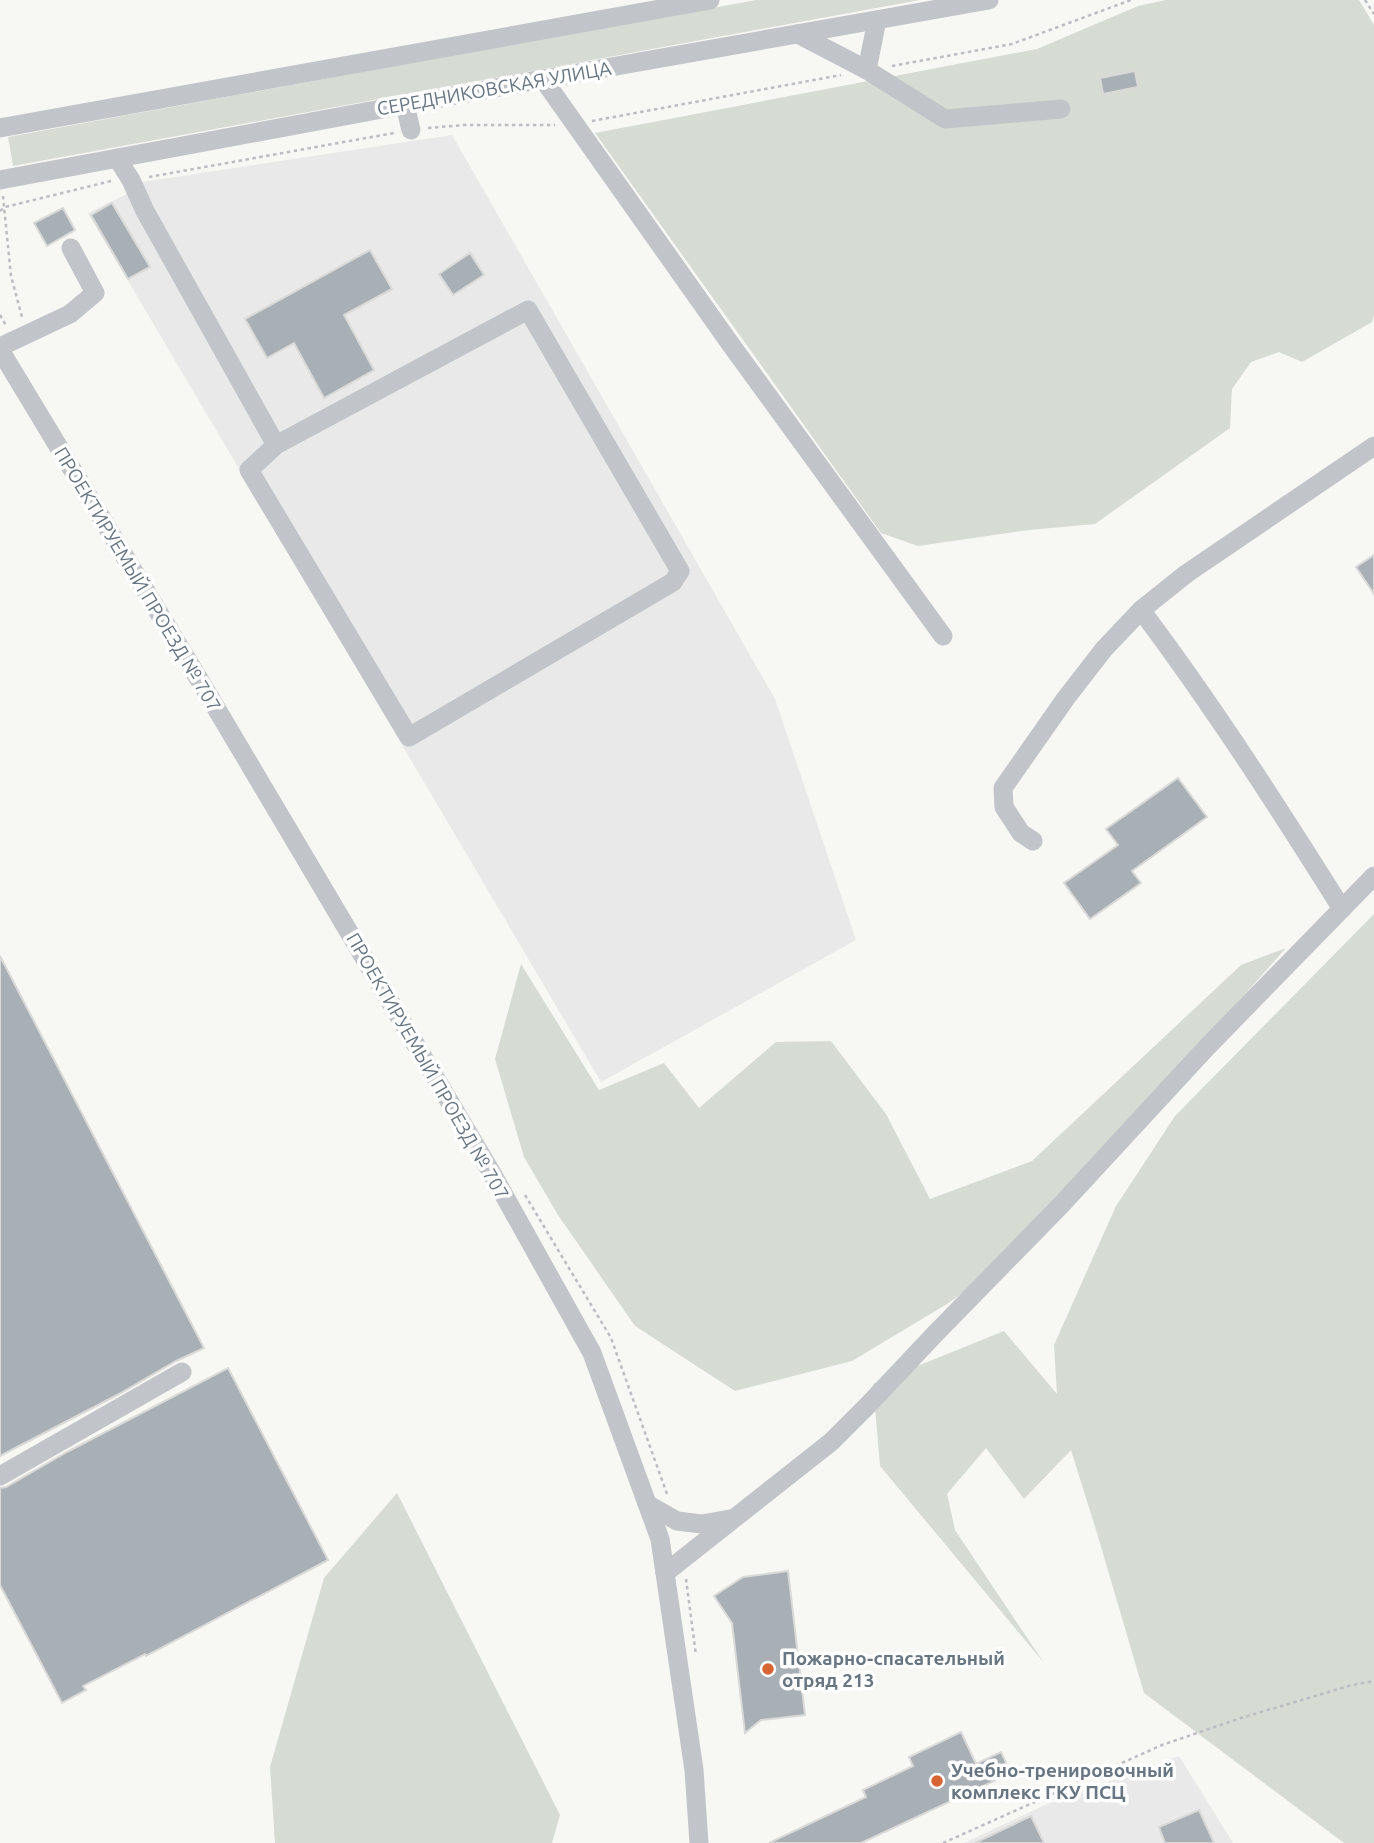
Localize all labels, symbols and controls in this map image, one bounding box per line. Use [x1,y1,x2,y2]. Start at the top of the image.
street label: СЕРЕДНИКОВСКАЯ УЛИЦА [375,56,613,119]
street label: ПРОЕКТИРУЕМЫЙ ПРОЕЗД № 707 [50,443,226,715]
street label: ПРОЕКТИРУЕМЫЙ ПРОЕЗД № 707 [342,929,514,1203]
place label: Пожарно-спасательный отряд 213 [782,1647,1005,1691]
marker: Пожарно-спасательный отряд 213 [760,1661,776,1677]
place label: Учебно-тренировочный комплекс ГКУ ПСЦ [951,1759,1174,1803]
marker: Учебно-тренировочный комплекс ГКУ ПСЦ [929,1773,945,1789]

